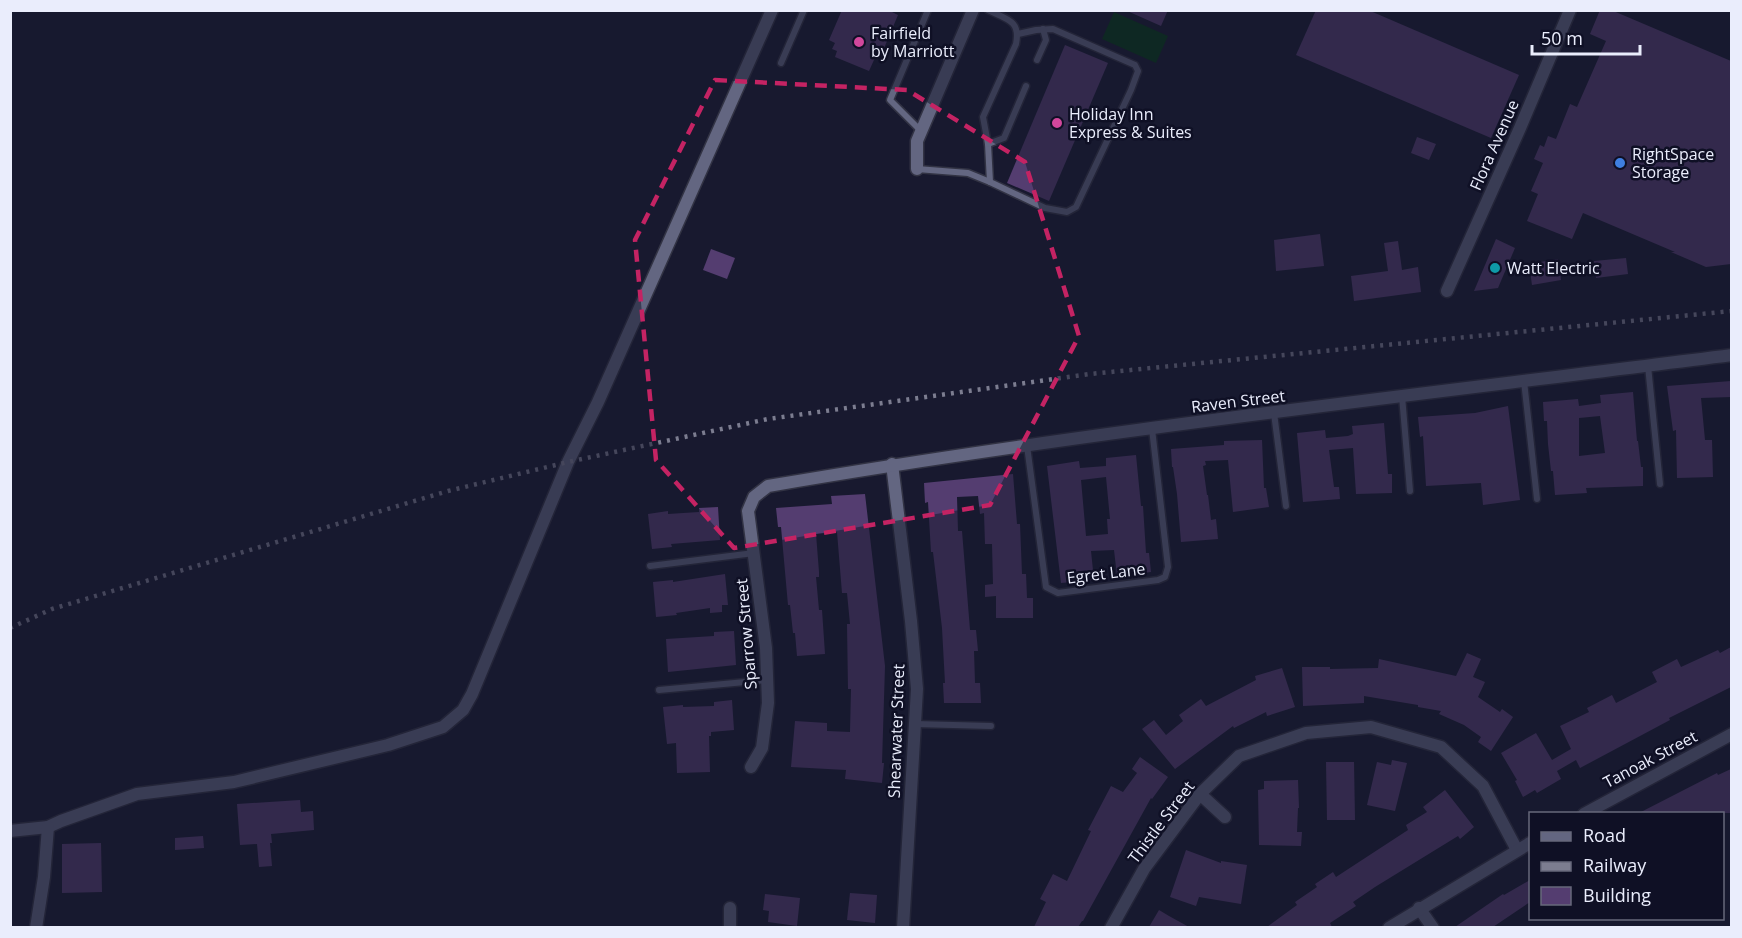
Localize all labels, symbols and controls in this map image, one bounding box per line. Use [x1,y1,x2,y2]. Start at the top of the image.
scale bar [1532,18,1640,56]
place label: Fairfield by Marriott [871,22,955,62]
text: 50 m [1541,26,1583,50]
marker: Fairfield by Marriott [852,35,866,49]
street label: Flora Avenue [1464,96,1524,194]
place label: Holiday Inn Express & Suites [1069,103,1192,143]
marker: Holiday Inn Express & Suites [1050,116,1064,130]
place label: RightSpace Storage [1632,143,1714,183]
marker: RightSpace Storage [1613,156,1627,170]
place label: Watt Electric [1507,257,1600,279]
marker: Watt Electric [1488,261,1502,275]
street label: Raven Street [1190,384,1286,418]
street label: Egret Lane [1065,557,1147,589]
street label: Sparrow Street [730,577,762,690]
street label: Shearwater Street [883,663,909,799]
street label: Tanoak Street [1599,725,1701,793]
street label: Thistle Street [1123,776,1199,868]
legend [1529,812,1724,920]
text: Road [1583,823,1626,847]
text: Railway [1583,853,1647,877]
text: Building [1583,883,1651,907]

